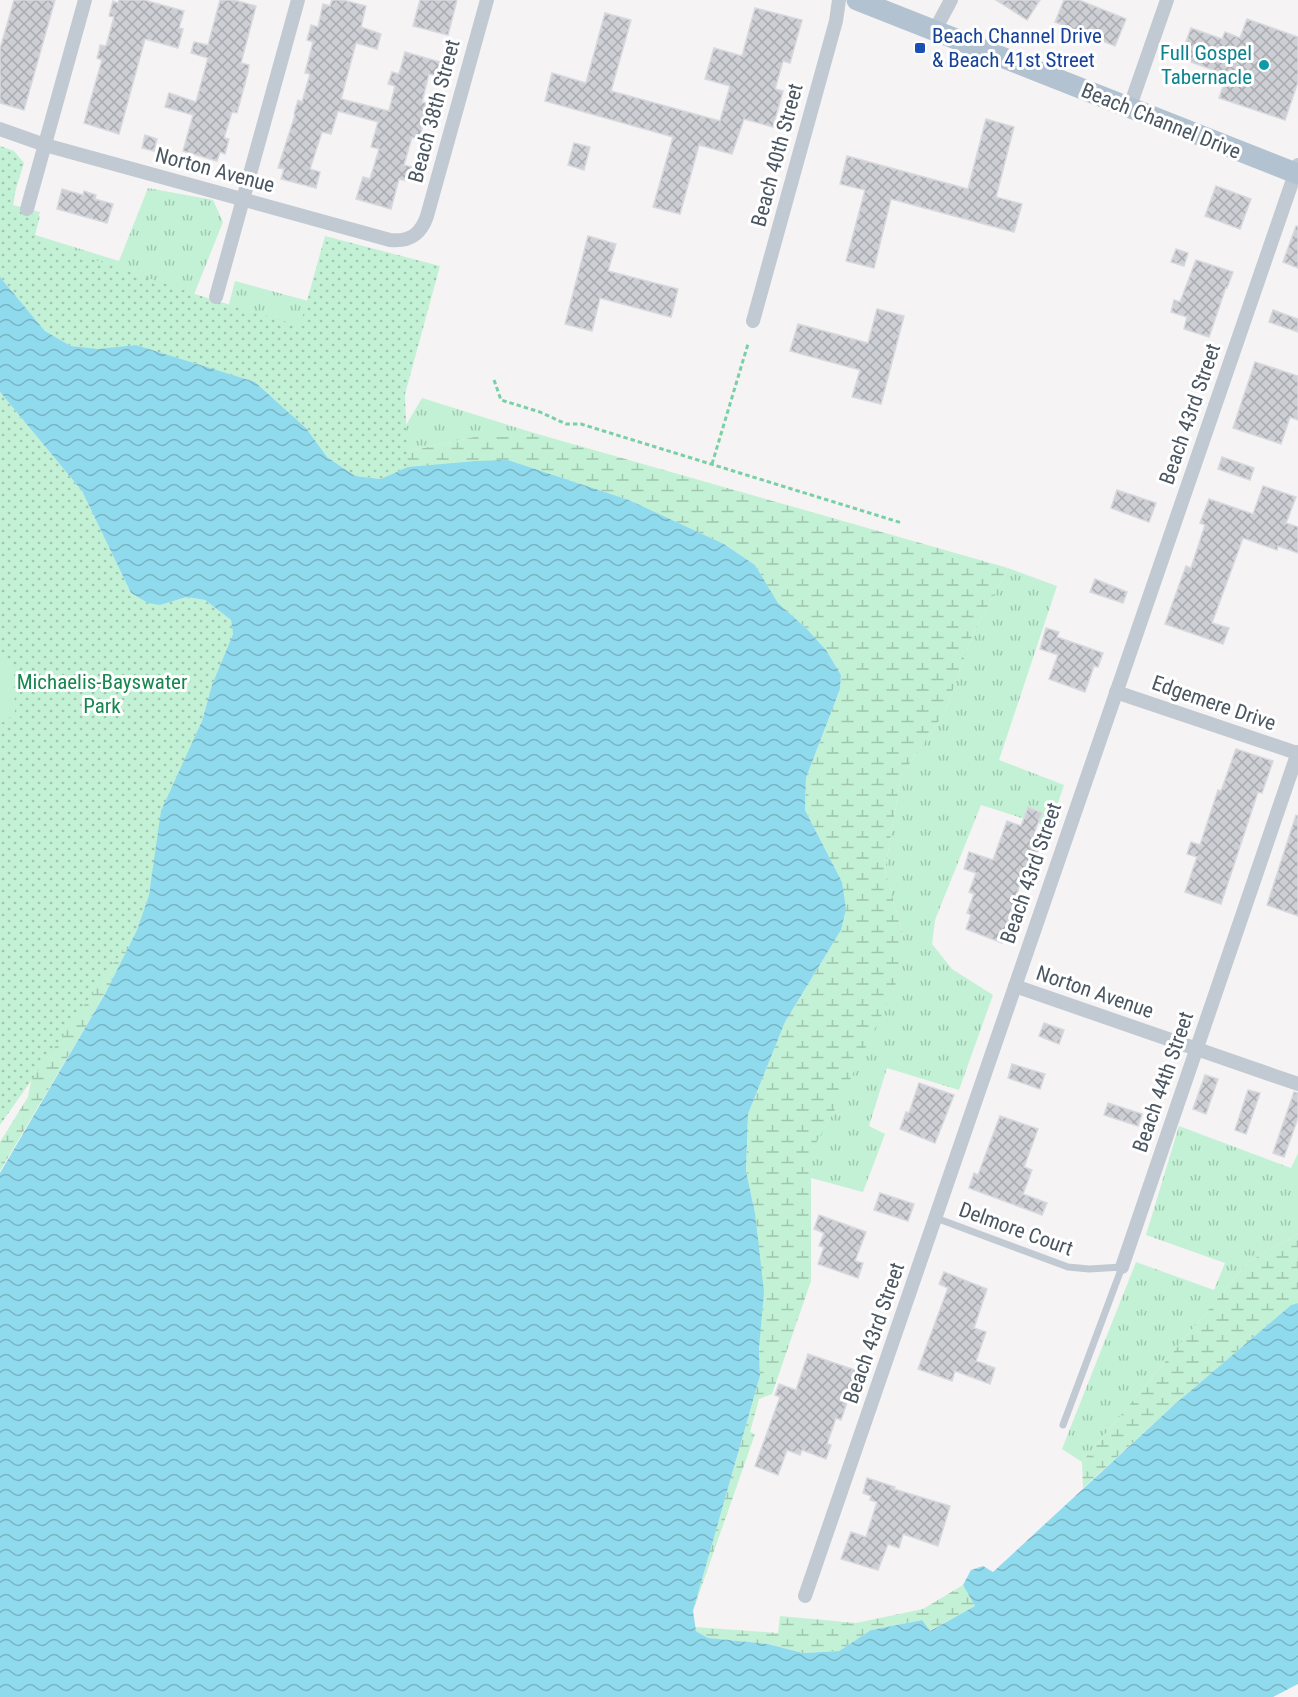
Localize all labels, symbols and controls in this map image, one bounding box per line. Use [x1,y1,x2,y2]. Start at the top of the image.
place label: Beach Channel Drive & Beach 41st Street [932,24,1102,72]
street label: Beach 38th Street [403,37,465,185]
marker: Beach Channel Drive & Beach 41st Street [913,41,927,55]
place label: Full Gospel Tabernacle [1160,41,1252,89]
marker: Full Gospel Tabernacle [1257,58,1271,72]
street label: Beach Channel Drive [1078,78,1244,164]
street label: Beach 40th Street [746,81,808,229]
street label: Norton Avenue [153,143,277,197]
street label: Beach 43rd Street [1155,340,1225,488]
park label: Michaelis-Bayswater Park [17,670,187,718]
street label: Edgemere Drive [1149,671,1279,735]
street label: Beach 43rd Street [996,799,1066,947]
street label: Norton Avenue [1033,961,1157,1023]
street label: Beach 44th Street [1128,1009,1198,1155]
street label: Delmore Court [956,1197,1076,1261]
street label: Beach 43rd Street [839,1259,909,1407]

